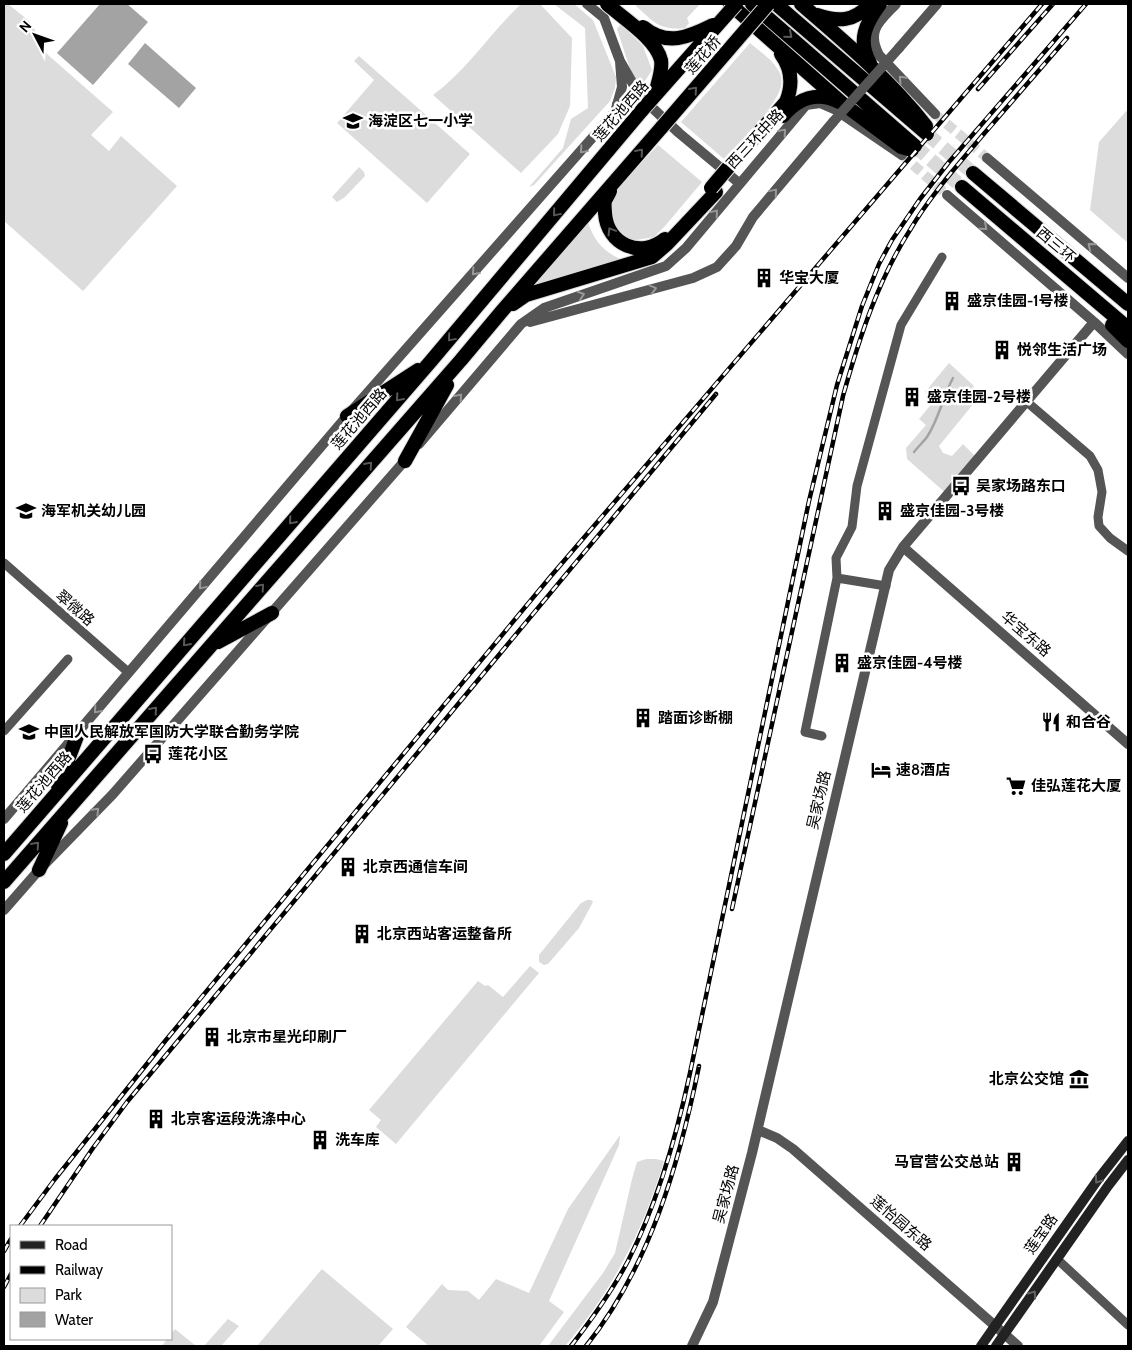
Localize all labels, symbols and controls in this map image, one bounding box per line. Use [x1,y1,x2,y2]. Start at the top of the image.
north arrow [10,10,60,60]
text: N [15,17,35,36]
one-way arrow [783,29,792,38]
street label: 莲花桥 [681,32,725,78]
one-way arrow [899,76,908,85]
street label: 莲花池西路 [590,77,652,145]
one-way arrow [688,87,697,96]
street label: 西三环中路 [723,105,787,173]
school or university icon: 海淀区七一小学 [342,110,364,132]
place label: 海淀区七一小学 [368,112,473,130]
one-way arrow [777,129,786,138]
one-way arrow [579,144,588,153]
one-way arrow [634,149,643,158]
one-way arrow [769,188,778,197]
one-way arrow [552,208,561,217]
one-way arrow [709,209,718,218]
one-way arrow [979,221,988,230]
street label: 西三环 [1033,224,1079,266]
one-way arrow [608,227,618,236]
one-way arrow [1088,243,1097,252]
one-way arrow [472,266,481,275]
building icon: 华宝大厦 [753,267,775,289]
place label: 华宝大厦 [779,269,839,287]
one-way arrow [649,284,658,295]
building icon: 盛京佳园-1号楼 [941,290,963,312]
one-way arrow [576,291,585,301]
place label: 盛京佳园-1号楼 [967,292,1069,310]
one-way arrow [447,332,456,341]
building icon: 悦邻生活广场 [991,339,1013,361]
place label: 悦邻生活广场 [1017,341,1107,359]
street label: 莲花池西路 [328,385,390,453]
building icon: 盛京佳园-2号楼 [901,386,923,408]
place label: 盛京佳园-2号楼 [927,388,1031,406]
one-way arrow [396,392,405,401]
one-way arrow [454,394,462,403]
one-way arrow [363,462,372,471]
bus stop icon: 吴家场路东口 [950,475,972,497]
place label: 吴家场路东口 [976,477,1066,495]
school or university icon: 海军机关幼儿园 [15,500,37,522]
building icon: 盛京佳园-3号楼 [874,500,896,522]
place label: 海军机关幼儿园 [41,502,146,520]
place label: 盛京佳园-3号楼 [900,502,1004,520]
one-way arrow [289,515,298,524]
one-way arrow [199,580,208,589]
one-way arrow [256,584,265,593]
street label: 翠微路 [52,586,98,630]
street label: 华宝东路 [997,608,1055,660]
one-way arrow [183,638,192,647]
building icon: 盛京佳园-4号楼 [831,652,853,674]
place label: 盛京佳园-4号楼 [857,654,963,672]
one-way arrow [93,704,102,713]
one-way arrow [149,706,158,715]
building icon: 踏面诊断棚 [632,707,654,729]
place label: 踏面诊断棚 [658,709,733,727]
restaurant icon: 和合谷 [1040,711,1062,733]
place label: 和合谷 [1066,713,1111,731]
school or university icon: 中国人民解放军国防大学联合勤务学院 [18,721,40,743]
place label: 中国人民解放军国防大学联合勤务学院 [44,723,299,741]
bus stop icon: 莲花小区 [142,743,164,765]
place label: 莲花小区 [168,745,228,763]
street label: 莲花池西路 [13,748,75,816]
hotel icon: 速8酒店 [870,759,892,781]
place label: 速8酒店 [896,761,950,779]
street label: 吴家场路 [803,769,835,831]
supermarket icon: 佳弘莲花大厦 [1005,775,1027,797]
place label: 佳弘莲花大厦 [1031,777,1121,795]
one-way arrow [91,807,100,816]
one-way arrow [30,842,39,851]
building icon: 北京西通信车间 [337,856,359,878]
place label: 北京西通信车间 [363,858,468,876]
building icon: 北京西站客运整备所 [351,923,373,945]
place label: 北京西站客运整备所 [377,925,512,943]
building icon: 北京市星光印刷厂 [201,1026,223,1048]
place label: 北京市星光印刷厂 [227,1028,347,1046]
museum icon: 北京公交馆 [1068,1068,1090,1090]
place label: 北京公交馆 [989,1070,1064,1088]
building icon: 北京客运段洗涤中心 [145,1108,167,1130]
place label: 北京客运段洗涤中心 [171,1110,306,1128]
building icon: 洗车库 [309,1129,331,1151]
place label: 洗车库 [335,1131,380,1149]
building icon: 马官营公交总站 [1003,1151,1025,1173]
place label: 马官营公交总站 [894,1153,999,1171]
street label: 吴家场路 [710,1163,742,1225]
one-way arrow [1095,1174,1104,1184]
street label: 莲怡园东路 [867,1192,935,1254]
street label: 莲宝路 [1021,1210,1061,1258]
legend [10,1225,172,1340]
text: Road [55,1236,88,1254]
text: Railway [55,1261,104,1279]
text: Park [55,1286,82,1304]
one-way arrow [1027,1290,1036,1300]
text: Water [55,1311,93,1329]

